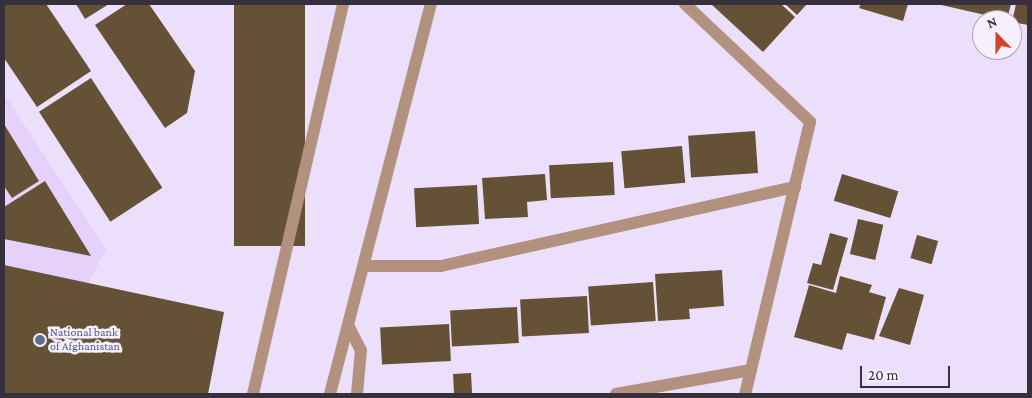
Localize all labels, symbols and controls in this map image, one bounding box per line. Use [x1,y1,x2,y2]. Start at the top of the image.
north arrow [972,10,1022,60]
text: N [984,13,999,31]
place label: National bank of Afghanistan [50,326,120,354]
marker: National bank of Afghanistan [34,334,46,346]
scale bar [862,356,952,388]
text: 20 m [868,367,899,383]

